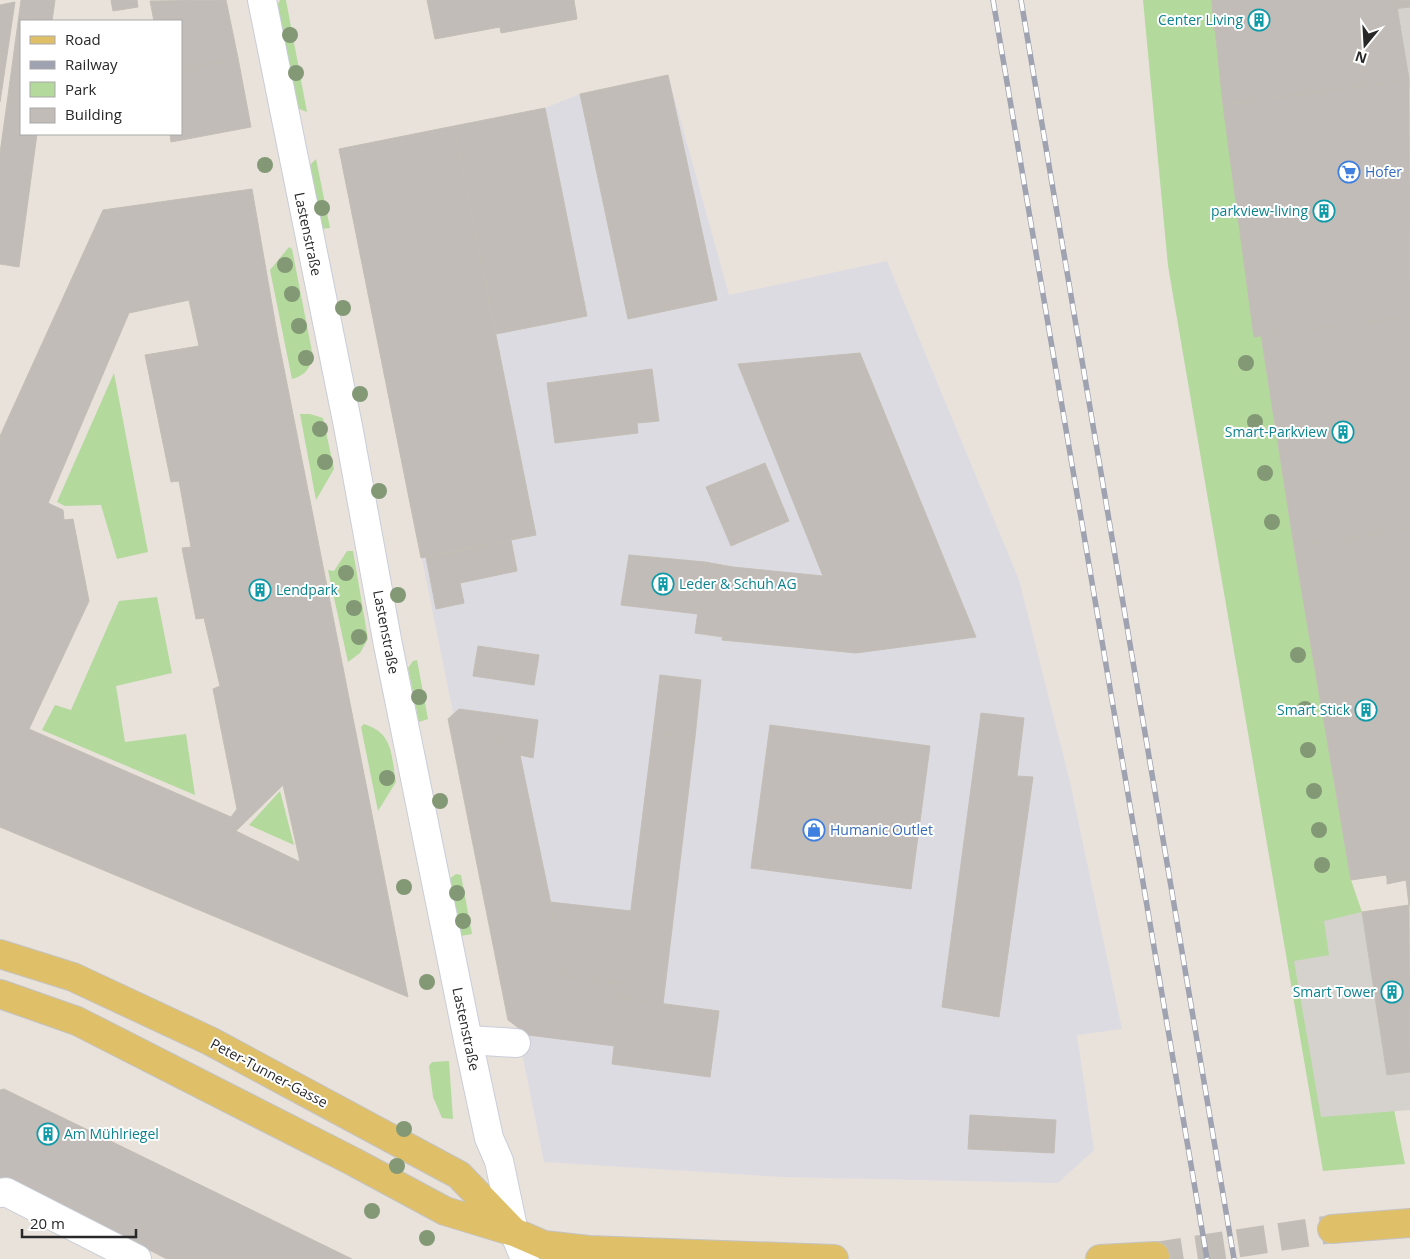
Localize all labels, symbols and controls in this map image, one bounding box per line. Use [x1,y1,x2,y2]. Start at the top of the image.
building icon: Center Living [1247,8,1271,32]
place label: Center Living [1158,10,1243,29]
legend [20,20,182,135]
north arrow [1340,20,1390,70]
text: Road [65,29,101,49]
text: N [1352,47,1369,69]
text: Railway [65,54,118,74]
text: Park [65,79,96,99]
text: Building [65,104,122,124]
supermarket icon: Hofer [1337,160,1361,184]
place label: Hofer [1365,162,1402,181]
street label: Lastenstraße [290,190,327,278]
building icon: parkview-living [1312,199,1336,223]
place label: parkview-living [1211,201,1308,220]
building icon: Smart-Parkview [1331,420,1355,444]
place label: Smart-Parkview [1225,422,1327,441]
building icon: Leder & Schuh AG [651,572,675,596]
place label: Leder & Schuh AG [679,574,797,593]
building icon: Lendpark [248,578,272,602]
place label: Lendpark [276,580,338,599]
street label: Lastenstraße [369,588,404,676]
building icon: Smart Stick [1354,698,1378,722]
place label: Smart Stick [1277,700,1351,719]
shop icon: Humanic Outlet [802,818,826,842]
place label: Humanic Outlet [830,820,933,839]
building icon: Smart Tower [1380,980,1404,1004]
place label: Smart Tower [1293,982,1376,1001]
street label: Lastenstraße [448,985,485,1073]
street label: Peter-Tunner-Gasse [207,1034,331,1112]
building icon: Am Mühlriegel [36,1122,60,1146]
place label: Am Mühlriegel [64,1124,159,1143]
scale bar [22,1206,136,1238]
text: 20 m [30,1213,65,1233]

